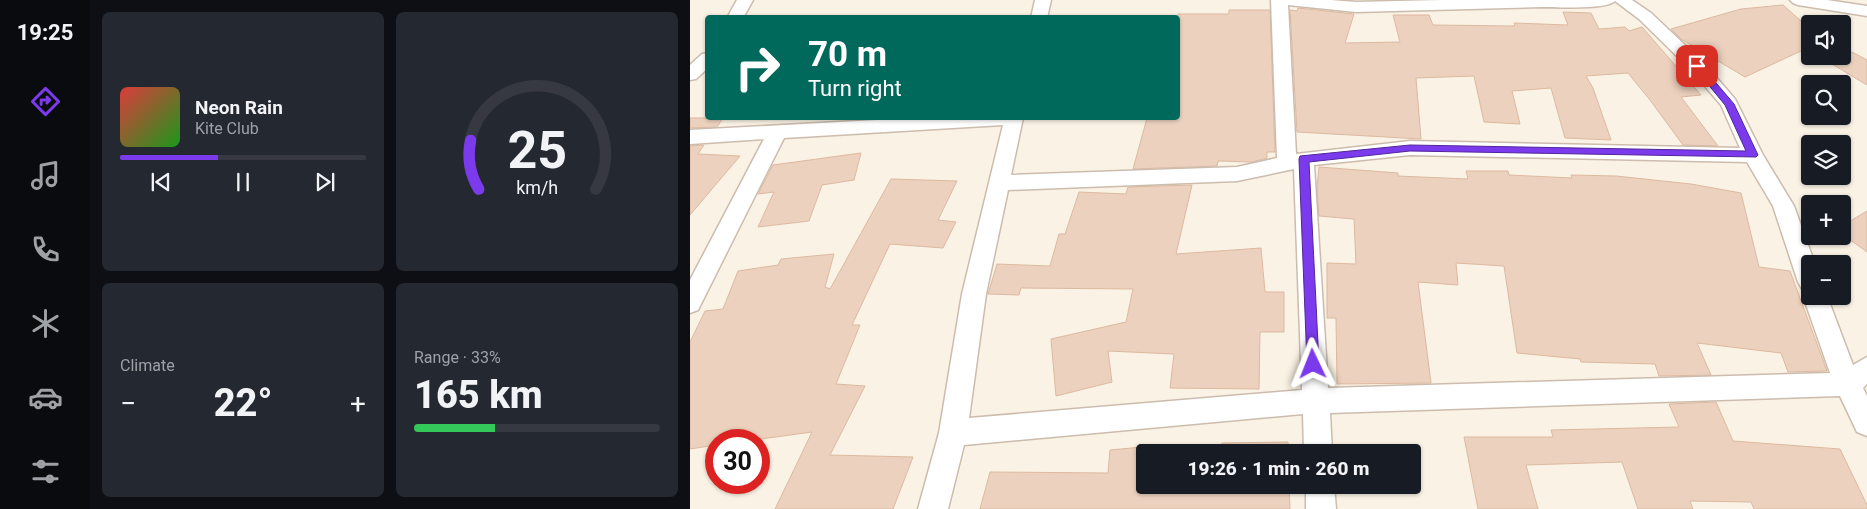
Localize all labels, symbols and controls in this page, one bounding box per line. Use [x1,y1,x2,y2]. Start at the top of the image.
map controls [1801,15,1851,305]
button: sound [1801,15,1851,65]
text: 19:25 [17,20,73,45]
text: 70 m [808,34,887,75]
icon: right [725,35,790,100]
pin [1676,45,1718,87]
icon: arrive [1683,52,1711,80]
button: search [1801,75,1851,125]
text: Turn right [808,76,902,101]
icon: directions [28,84,63,119]
text: Neon Rain [195,96,283,119]
text: Kite Club [195,119,259,138]
text: 25 [507,120,567,181]
button: layers [1801,135,1851,185]
icon: music [28,158,63,193]
icon: previous [147,168,175,196]
icon: pause [229,168,257,196]
icon: next [311,168,339,196]
text: km/h [516,177,558,198]
button: + [1801,195,1851,245]
icon: phone [28,232,63,267]
button: − [1801,255,1851,305]
icon: climate [28,306,63,341]
position arrow [1286,337,1338,389]
text: Range · 33% [414,348,501,367]
text: Climate [120,356,175,375]
text: 165 km [414,373,543,417]
icon: car [28,380,63,415]
text: 22° [214,381,272,425]
text: − [120,387,136,420]
text: + [350,387,366,420]
speed limit sign: 30 [705,429,770,494]
icon: filters [28,454,63,489]
text: 19:26 · 1 min · 260 m [1187,457,1370,480]

